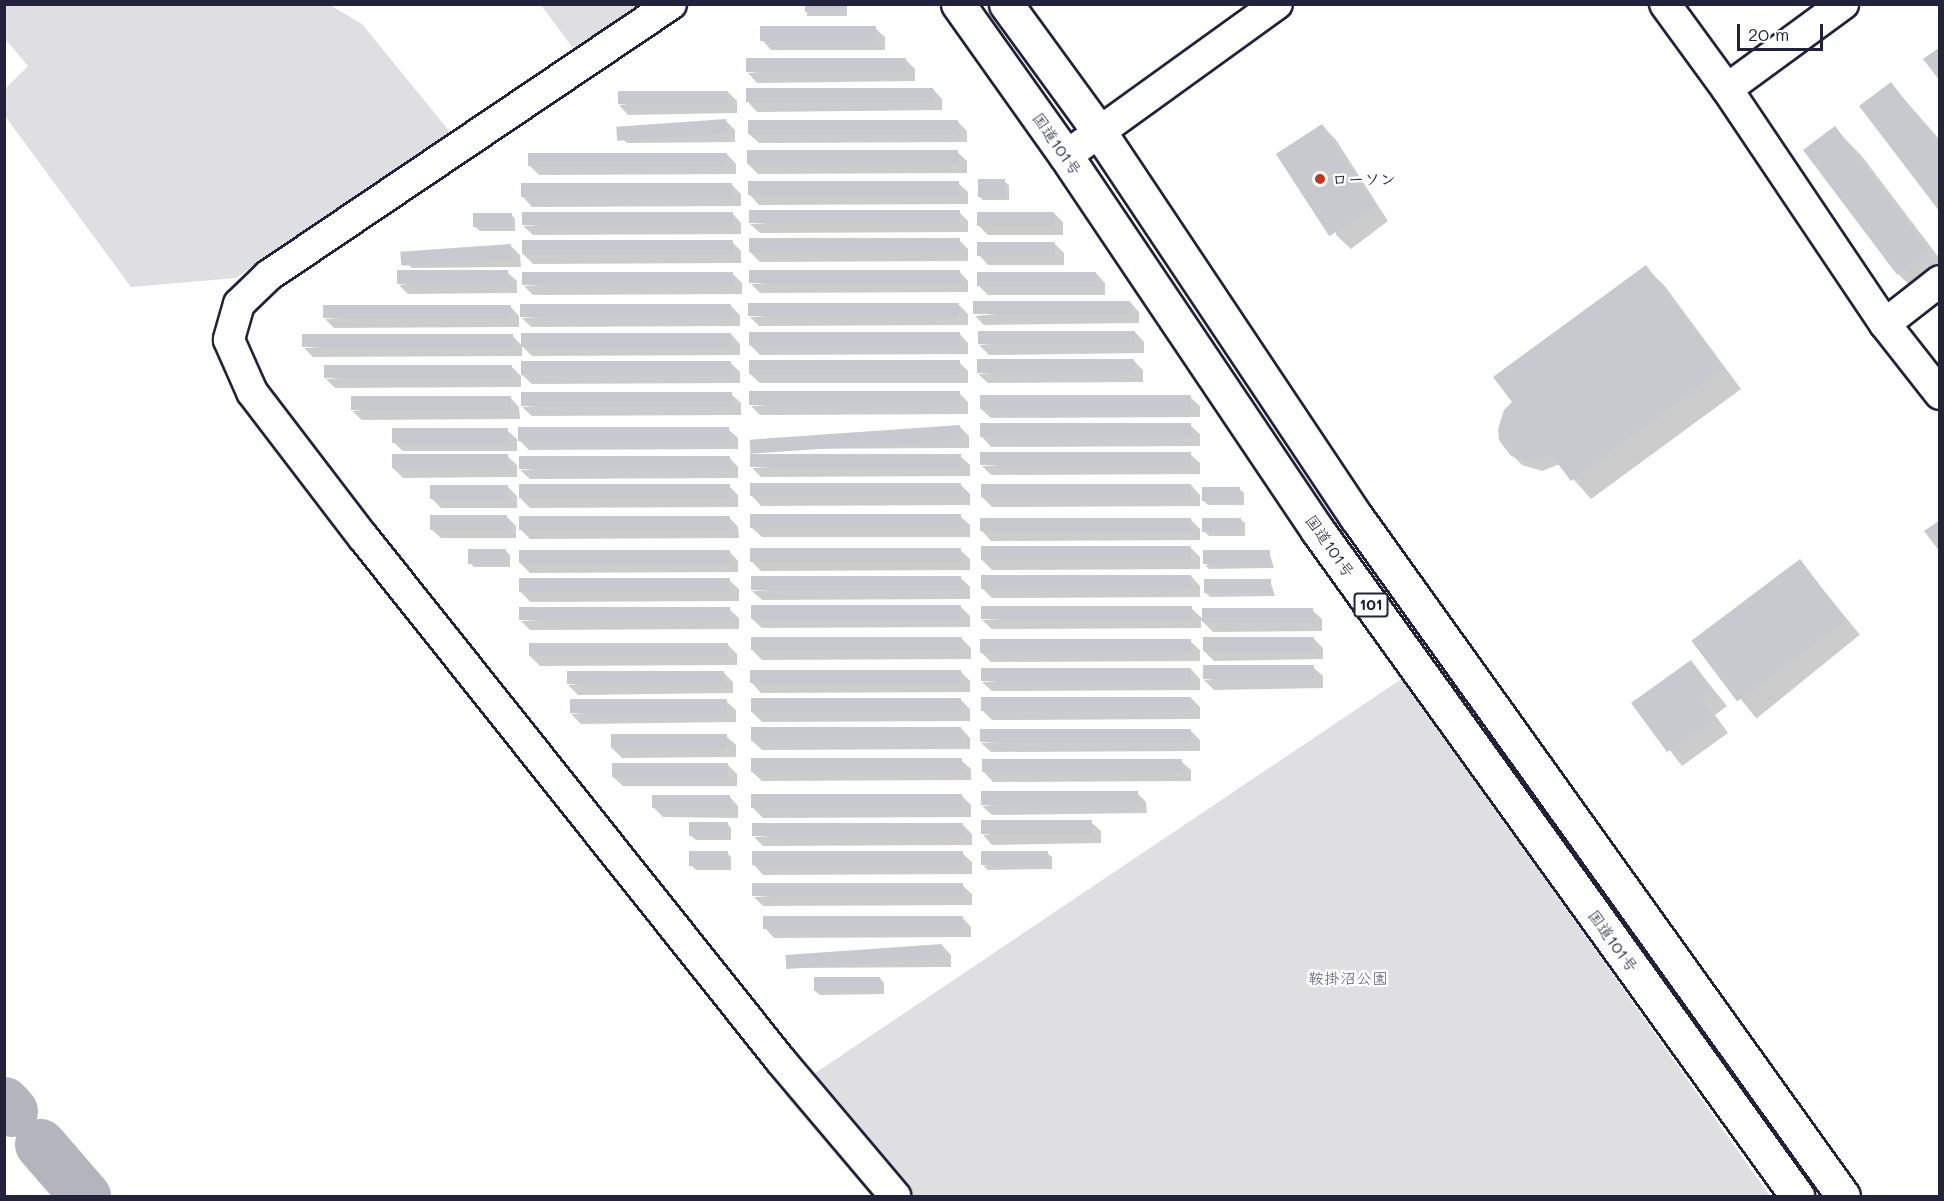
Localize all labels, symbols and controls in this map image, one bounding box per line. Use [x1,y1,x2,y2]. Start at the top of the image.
scale bar [1740,12,1826,50]
text: 20 m [1748,22,1789,46]
street label: 国道101号 [1028,109,1086,179]
place label: ローソン [1332,169,1396,189]
marker: ローソン [1313,172,1327,186]
street label: 国道101号 [1301,511,1359,581]
road number: 101 [1353,593,1389,617]
street label: 国道101号 [1584,906,1642,976]
park label: 鞍掛沼公園 [1308,968,1388,988]

